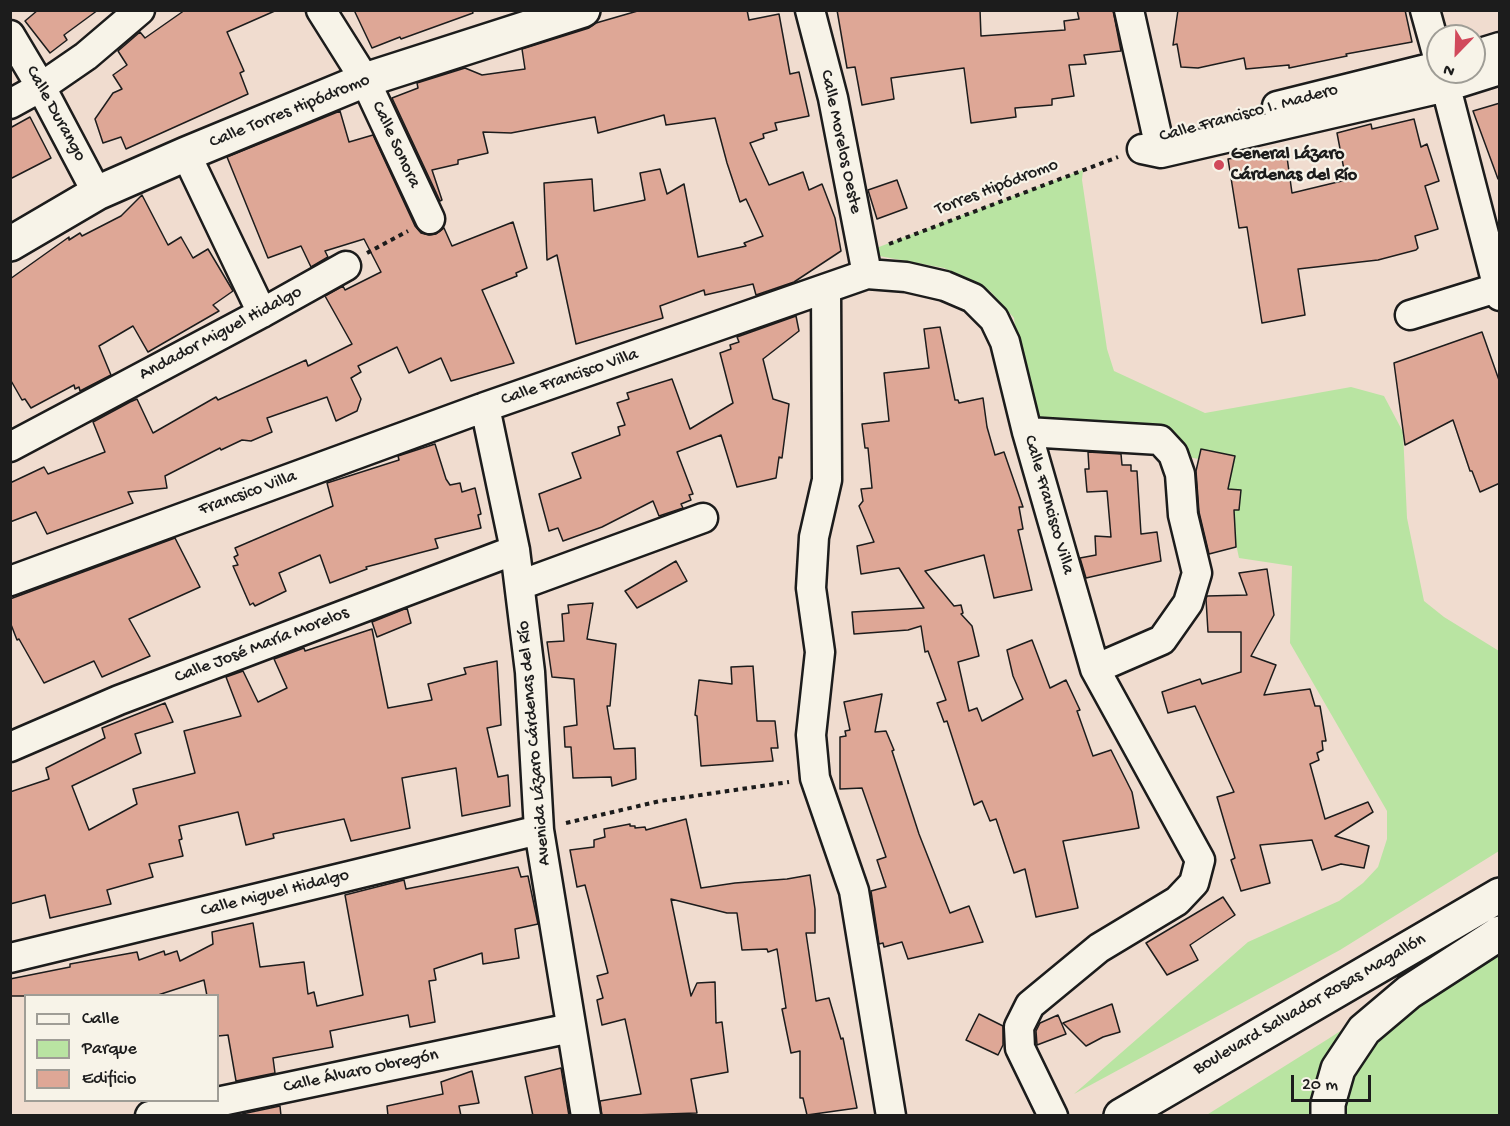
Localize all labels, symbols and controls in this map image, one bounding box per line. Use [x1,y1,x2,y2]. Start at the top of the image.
north arrow [1426,24,1486,84]
text: N [1441,58,1458,80]
street label: Calle Durango [20,62,90,166]
street label: Calle Morelos Oeste [814,68,866,216]
street label: Calle Torres Hipódromo [207,70,373,154]
street label: Calle Francisco I. Madero [1157,80,1341,148]
street label: Calle Sonora [366,98,424,192]
place label: General Lázaro Cárdenas del Río [1231,144,1357,186]
street label: Torres Hipódromo [932,155,1062,221]
marker: General Lázaro Cárdenas del Río [1212,158,1226,172]
street label: Andador Miguel Hidalgo [136,282,306,386]
street label: Calle Francisco Villa [499,344,641,412]
street label: Calle Francisco Villa [1018,433,1078,577]
street label: Francsico Villa [196,466,300,522]
street label: Calle José María Morelos [172,603,352,689]
street label: Avenida Lázaro Cárdenas del Río [514,620,556,866]
street label: Calle Miguel Hidalgo [199,865,351,923]
street label: Boulevard Salvador Rosas Magallón [1190,929,1430,1081]
legend [24,994,219,1102]
text: Calle [82,1009,119,1030]
text: Parque [82,1039,137,1060]
street label: Calle Álvaro Obregón [282,1045,440,1099]
scale bar [1294,1063,1374,1101]
text: Edificio [82,1069,136,1090]
text: 20 m [1302,1075,1338,1096]

